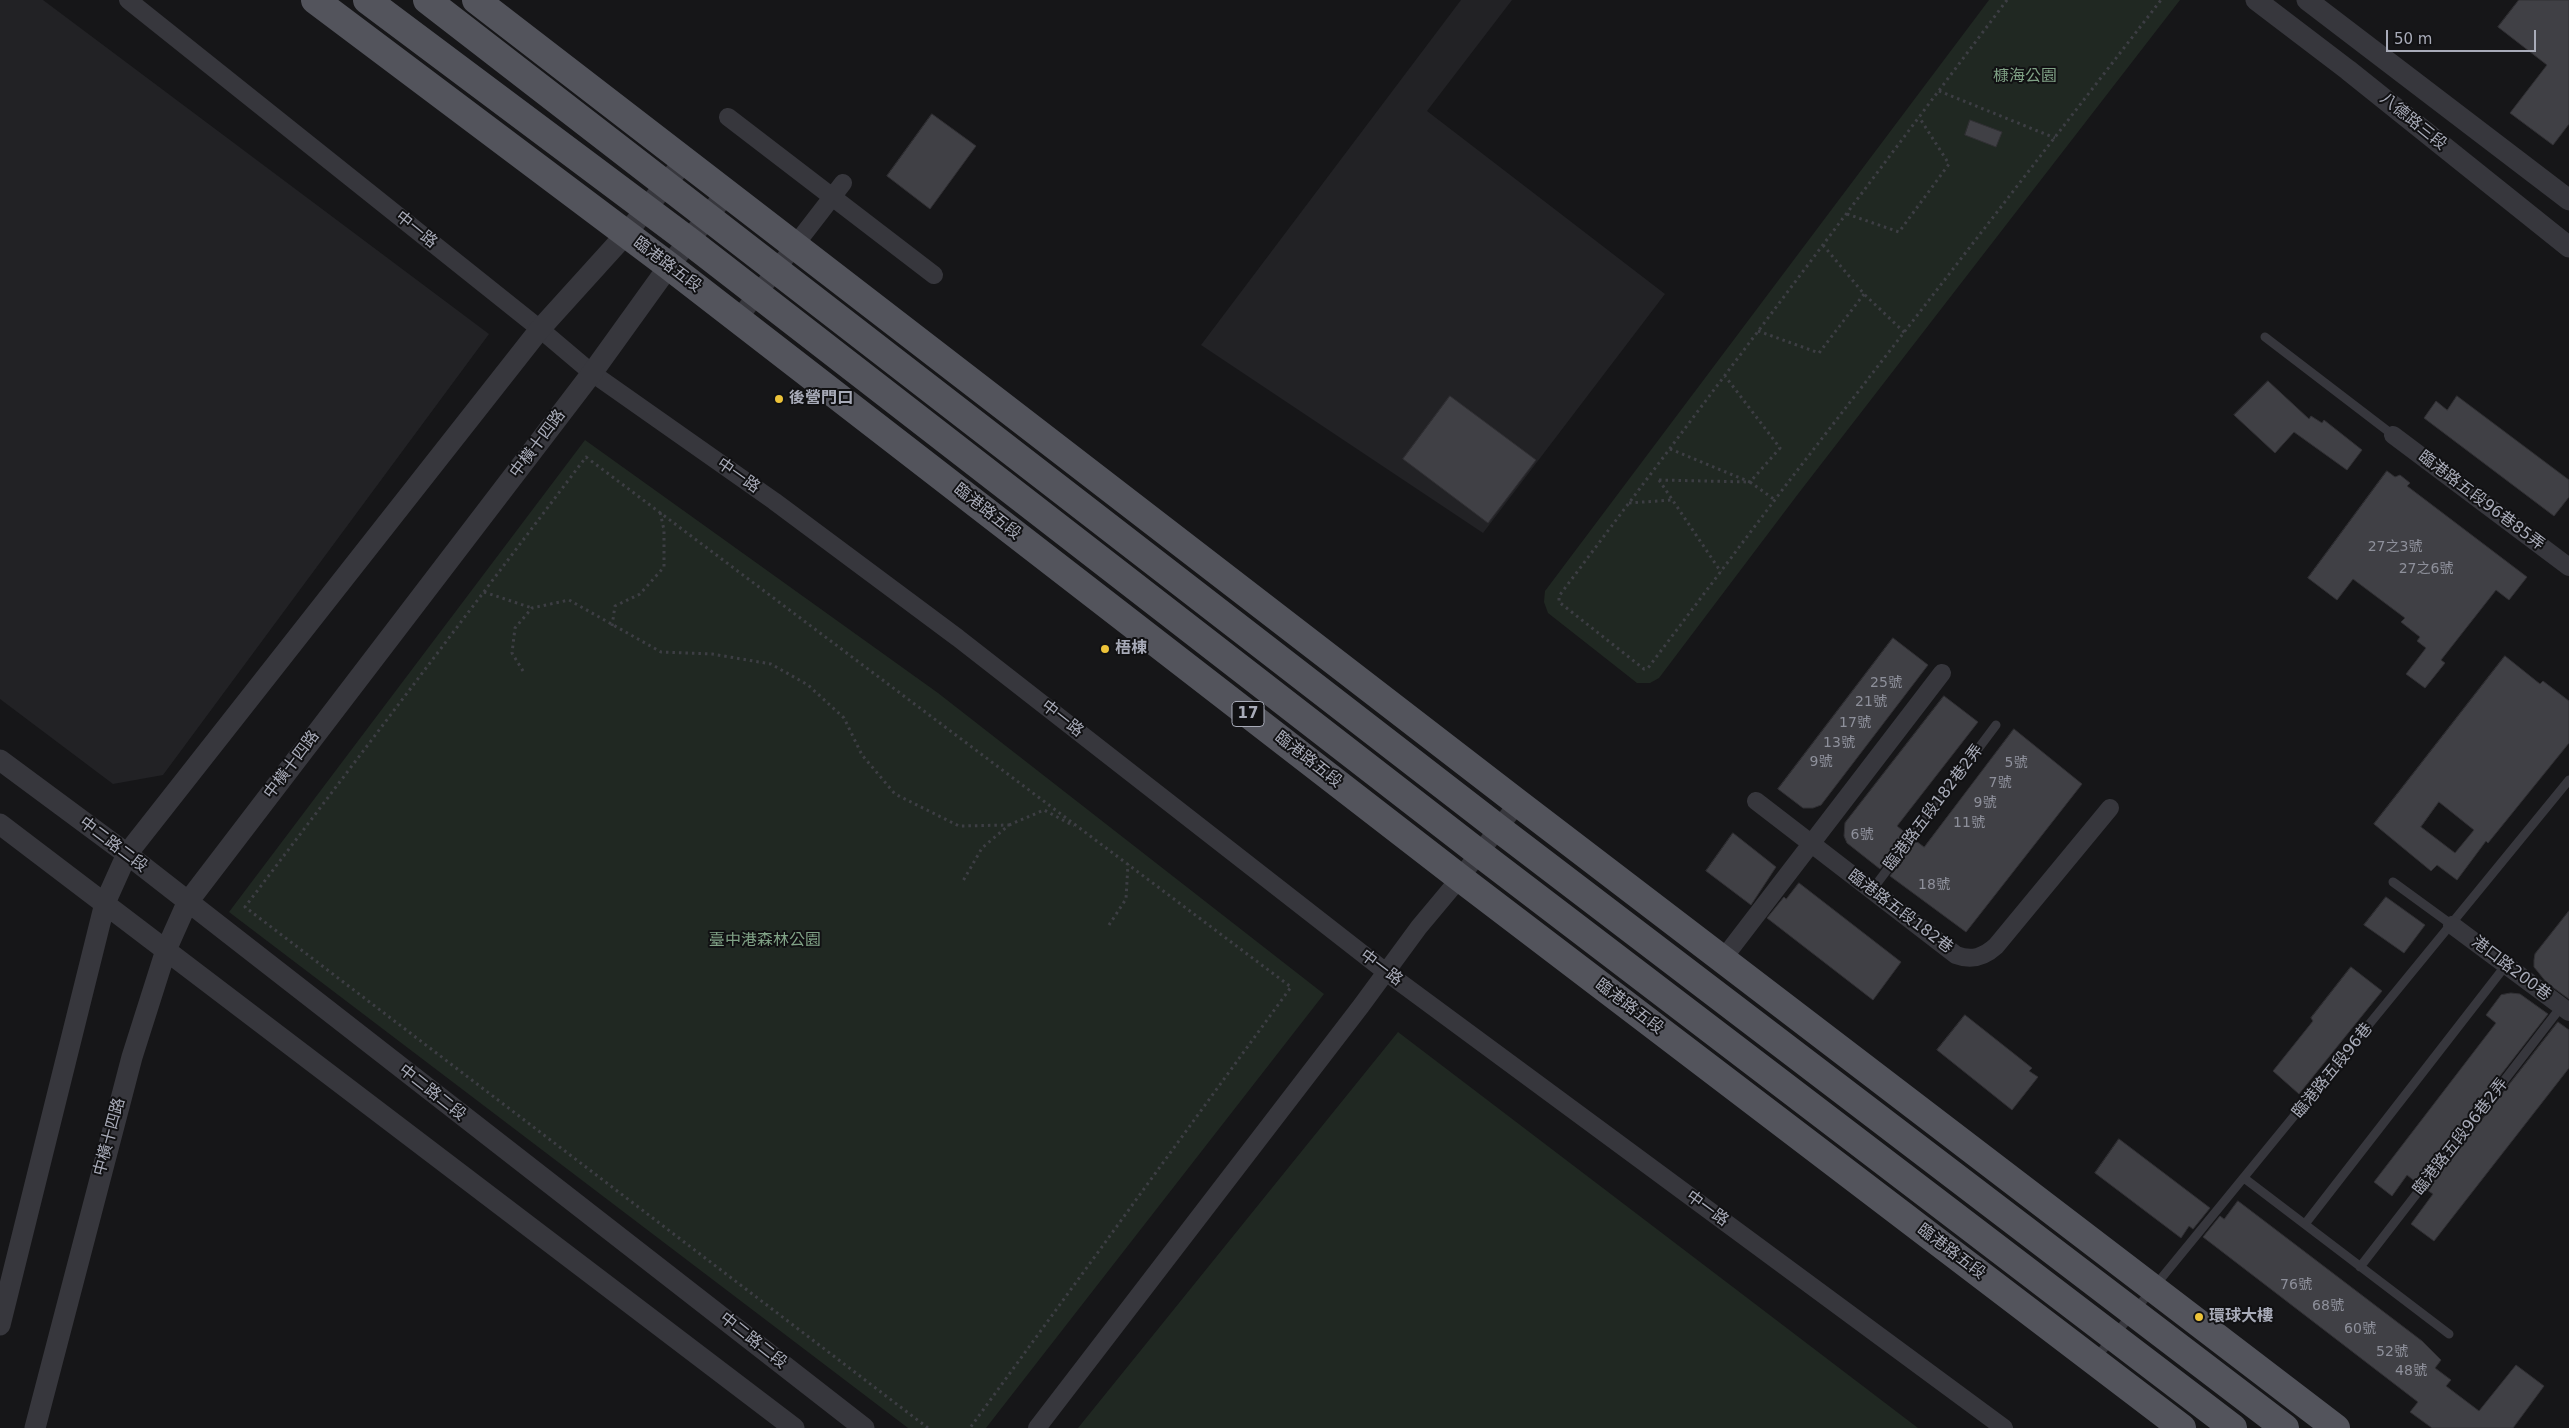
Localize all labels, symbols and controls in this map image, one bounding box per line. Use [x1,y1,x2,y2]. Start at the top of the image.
scale bar [2389,20,2539,52]
text: 50 m [2394,30,2432,48]
park label: 槺海公園 [1993,67,2057,87]
street label: 八德路三段 [2376,89,2450,155]
street label: 中一路 [391,207,441,253]
street label: 臨港路五段 [629,233,705,297]
place label: 後營門口 [789,389,853,409]
marker: 後營門口 [773,393,785,405]
street label: 中橫十四路 [506,406,570,482]
street label: 臨港路五段96巷85弄 [2414,447,2548,555]
street label: 中一路 [713,454,763,498]
street label: 臨港路五段 [950,480,1024,544]
house number: 27之3號 [2368,539,2422,555]
house number: 27之6號 [2399,561,2453,577]
place label: 梧棟 [1115,639,1147,659]
marker: 梧棟 [1099,643,1111,655]
house number: 25號 [1870,675,1902,691]
house number: 21號 [1855,694,1887,710]
street label: 中一路 [1037,697,1087,741]
road number: 17 [1232,702,1264,726]
house number: 17號 [1839,715,1871,731]
street label: 中橫十四路 [260,727,324,803]
street label: 臨港路五段 [1271,728,1345,792]
house number: 13號 [1823,735,1855,751]
street label: 臨港路五段182巷2弄 [1880,741,1988,875]
house number: 9號 [1810,754,1832,770]
house number: 5號 [2005,755,2027,771]
house number: 7號 [1989,775,2011,791]
house number: 9號 [1974,795,1996,811]
street label: 中二路二段 [75,813,151,877]
house number: 11號 [1953,815,1985,831]
house number: 6號 [1851,827,1873,843]
street label: 臨港路五段182巷 [1844,866,1956,958]
house number: 18號 [1918,877,1950,893]
park label: 臺中港森林公園 [709,931,821,951]
street label: 港口路200巷 [2467,933,2555,1005]
street label: 中一路 [1356,946,1406,990]
street label: 臨港路五段 [1591,975,1667,1039]
street label: 臨港路五段96巷 [2289,1020,2377,1122]
street label: 中二路二段 [395,1061,469,1125]
street label: 臨港路五段96巷2弄 [2410,1075,2512,1199]
street label: 中橫十四路 [90,1096,130,1178]
street label: 中一路 [1682,1187,1732,1231]
street label: 臨港路五段 [1913,1220,1989,1284]
house number: 76號 [2280,1277,2312,1293]
house number: 68號 [2312,1298,2344,1314]
place label: 環球大樓 [2209,1307,2273,1327]
street label: 中二路二段 [716,1309,790,1373]
marker: 環球大樓 [2193,1311,2205,1323]
house number: 60號 [2344,1321,2376,1337]
house number: 52號 [2376,1344,2408,1360]
house number: 48號 [2395,1363,2427,1379]

